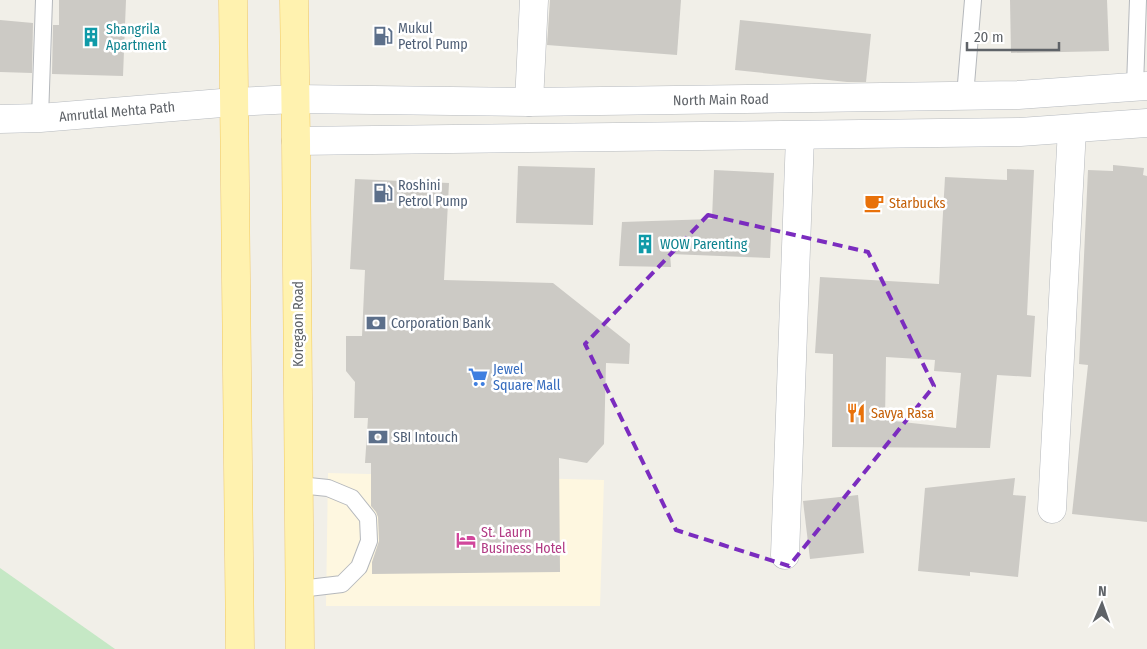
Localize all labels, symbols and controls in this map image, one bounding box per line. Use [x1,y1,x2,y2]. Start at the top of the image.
place label: Mukul Petrol Pump [398,20,468,53]
scale bar [967,20,1060,52]
place label: Shangrila Apartment [106,21,167,54]
fuel station icon: Mukul Petrol Pump [372,25,394,47]
building icon: Shangrila Apartment [80,26,102,48]
text: 20 m [974,28,1004,46]
street label: North Main Road [673,91,769,109]
street label: Amrutlal Mehta Path [58,98,176,126]
place label: Roshini Petrol Pump [398,177,468,210]
fuel station icon: Roshini Petrol Pump [372,182,394,204]
cafe icon: Starbucks [863,192,885,214]
place label: Starbucks [889,195,945,212]
building icon: WOW Parenting [634,233,656,255]
place label: WOW Parenting [660,236,748,253]
street label: Koregaon Road [290,281,307,367]
bank icon: Corporation Bank [365,312,387,334]
place label: Corporation Bank [391,315,491,332]
place label: Jewel Square Mall [493,361,561,394]
supermarket icon: Jewel Square Mall [467,366,489,388]
restaurant icon: Savya Rasa [845,402,867,424]
place label: Savya Rasa [871,405,934,422]
bank icon: SBI Intouch [367,426,389,448]
place label: SBI Intouch [393,429,458,446]
place label: St. Laurn Business Hotel [481,524,566,557]
hotel icon: St. Laurn Business Hotel [455,529,477,551]
north arrow [1077,579,1127,629]
text: N [1098,583,1107,600]

